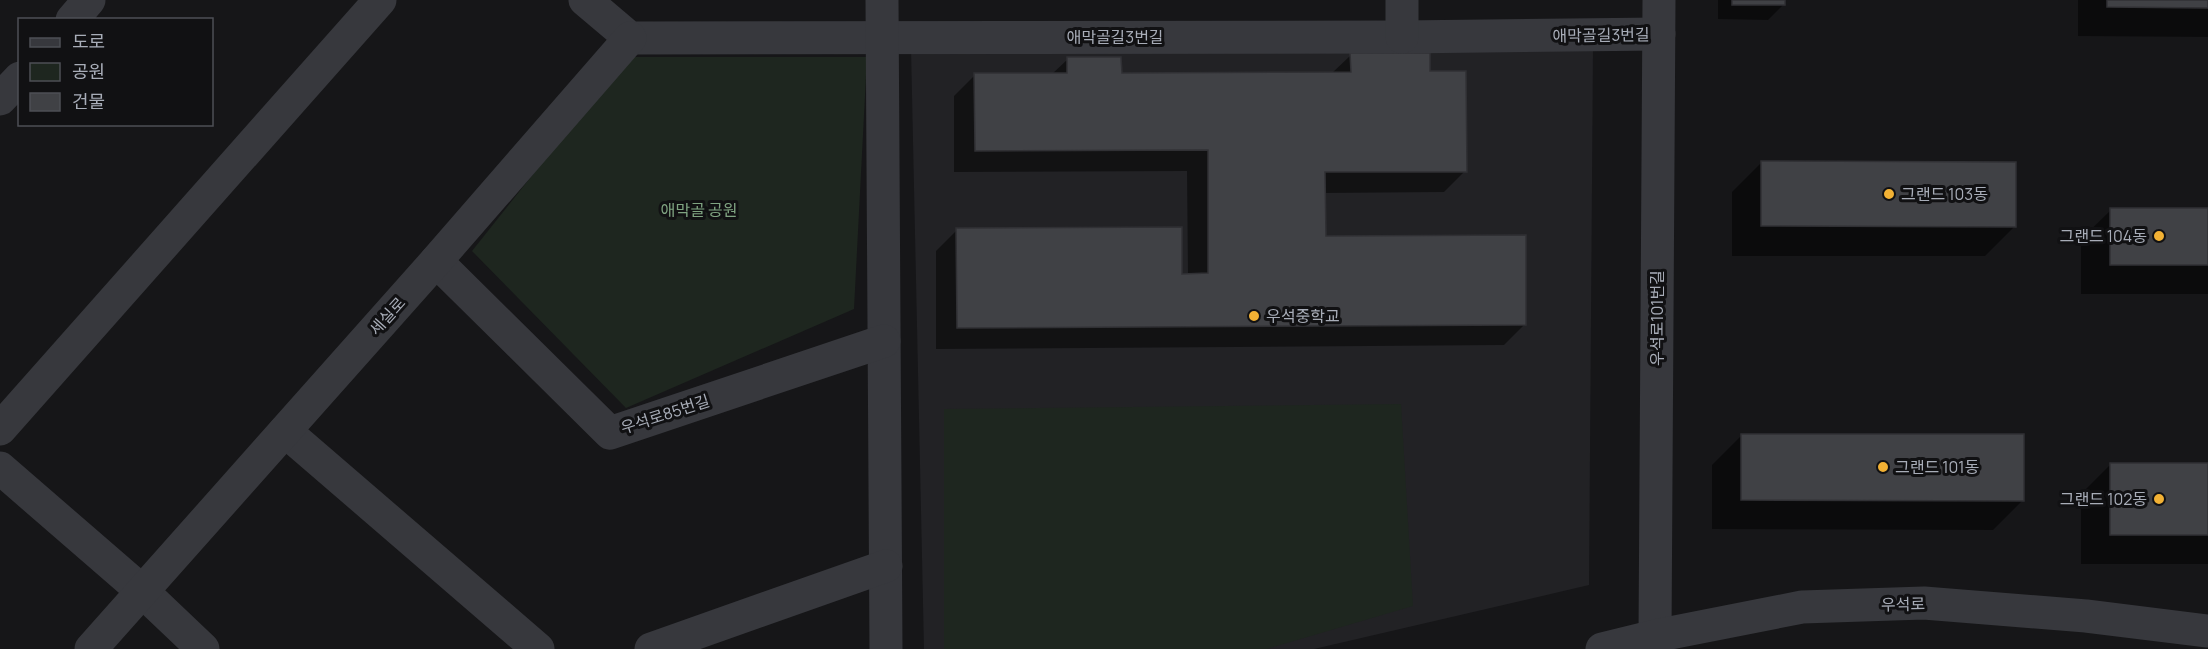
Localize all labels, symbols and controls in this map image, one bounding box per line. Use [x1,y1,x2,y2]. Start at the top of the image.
legend [18,18,213,126]
street label: 애막골길3번길 [1552,23,1650,47]
street label: 애막골길3번길 [1066,26,1164,48]
text: 도로 [72,29,105,53]
text: 공원 [72,59,105,83]
text: 건물 [72,89,105,113]
place label: 그랜드 103동 [1901,183,1988,205]
marker: 그랜드 103동 [1882,187,1896,201]
park label: 애막골 공원 [661,199,737,221]
place label: 그랜드 104동 [2059,225,2147,247]
marker: 그랜드 104동 [2152,229,2166,243]
street label: 우석로101번길 [1646,270,1668,366]
street label: 세실로 [364,292,410,340]
place label: 우석중학교 [1266,305,1340,327]
marker: 우석중학교 [1247,309,1261,323]
street label: 우석로85번길 [618,389,712,439]
place label: 그랜드 101동 [1895,456,1980,478]
marker: 그랜드 101동 [1876,460,1890,474]
place label: 그랜드 102동 [2060,488,2147,510]
marker: 그랜드 102동 [2152,492,2166,506]
street label: 우석로 [1881,593,1926,615]

